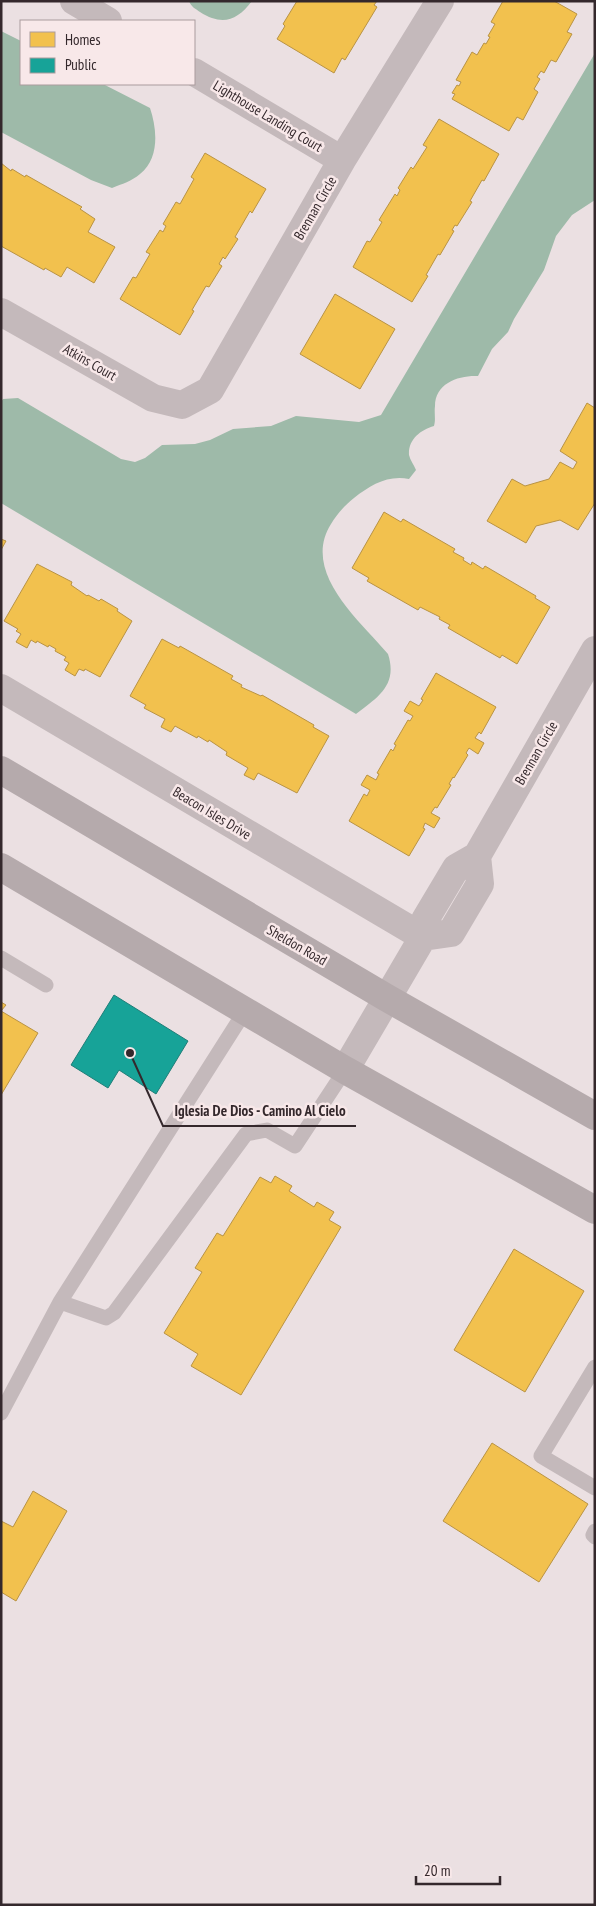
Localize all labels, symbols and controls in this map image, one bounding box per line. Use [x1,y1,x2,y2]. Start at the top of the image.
legend [20,20,195,85]
text: Homes [65,30,101,49]
text: Public [65,55,97,74]
street label: Lighthouse Landing Court [210,76,326,156]
street label: Brennan Circle [290,173,341,243]
street label: Atkins Court [60,340,120,385]
street label: Brennan Circle [511,718,562,788]
street label: Beacon Isles Drive [170,783,255,844]
street label: Sheldon Road [264,921,330,969]
callout: Iglesia De Dios - Camino Al Cielo [163,1096,356,1126]
text: Iglesia De Dios - Camino Al Cielo [174,1101,346,1120]
scale bar [416,1854,500,1886]
text: 20 m [424,1861,450,1880]

